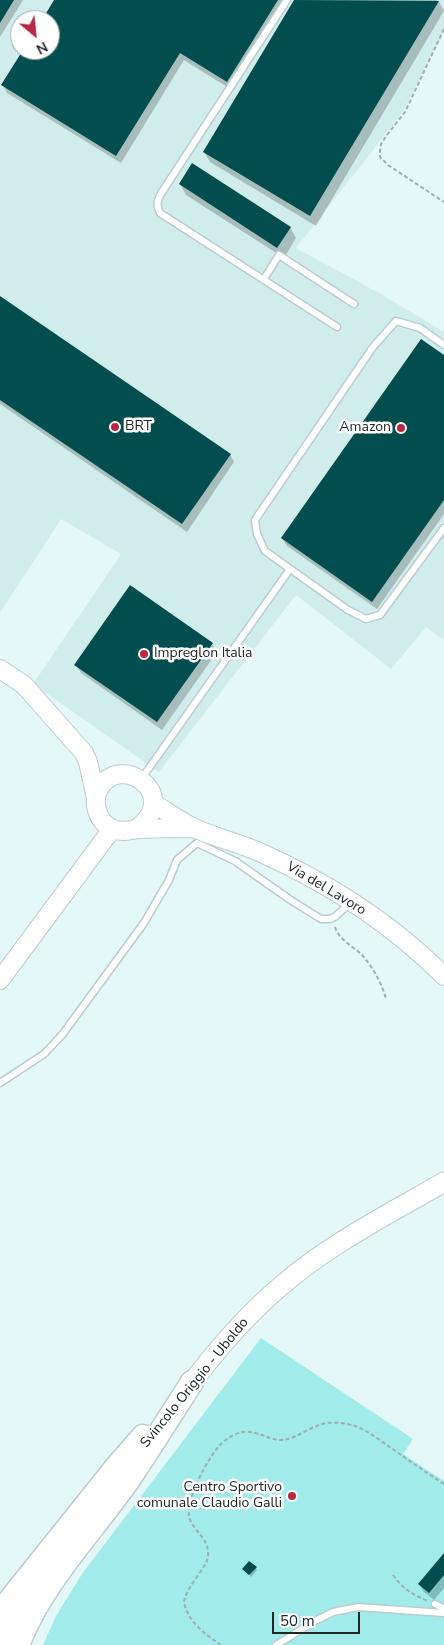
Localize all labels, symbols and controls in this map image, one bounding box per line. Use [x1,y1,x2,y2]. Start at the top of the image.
north arrow [10,10,60,60]
text: N [33,37,51,59]
place label: BRT [125,419,152,435]
place label: Amazon [339,420,391,436]
marker: BRT [109,421,121,433]
marker: Amazon [395,422,407,434]
place label: Impreglon Italia [154,646,252,662]
marker: Impreglon Italia [138,648,150,660]
street label: Via del Lavoro [283,859,369,919]
street label: Svincolo Origgio - Uboldo [137,1315,253,1451]
place label: Centro Sportivo comunale Claudio Galli [137,1480,282,1512]
marker: Centro Sportivo comunale Claudio Galli [286,1490,298,1502]
scale bar [274,1602,362,1634]
text: 50 m [280,1611,315,1631]

